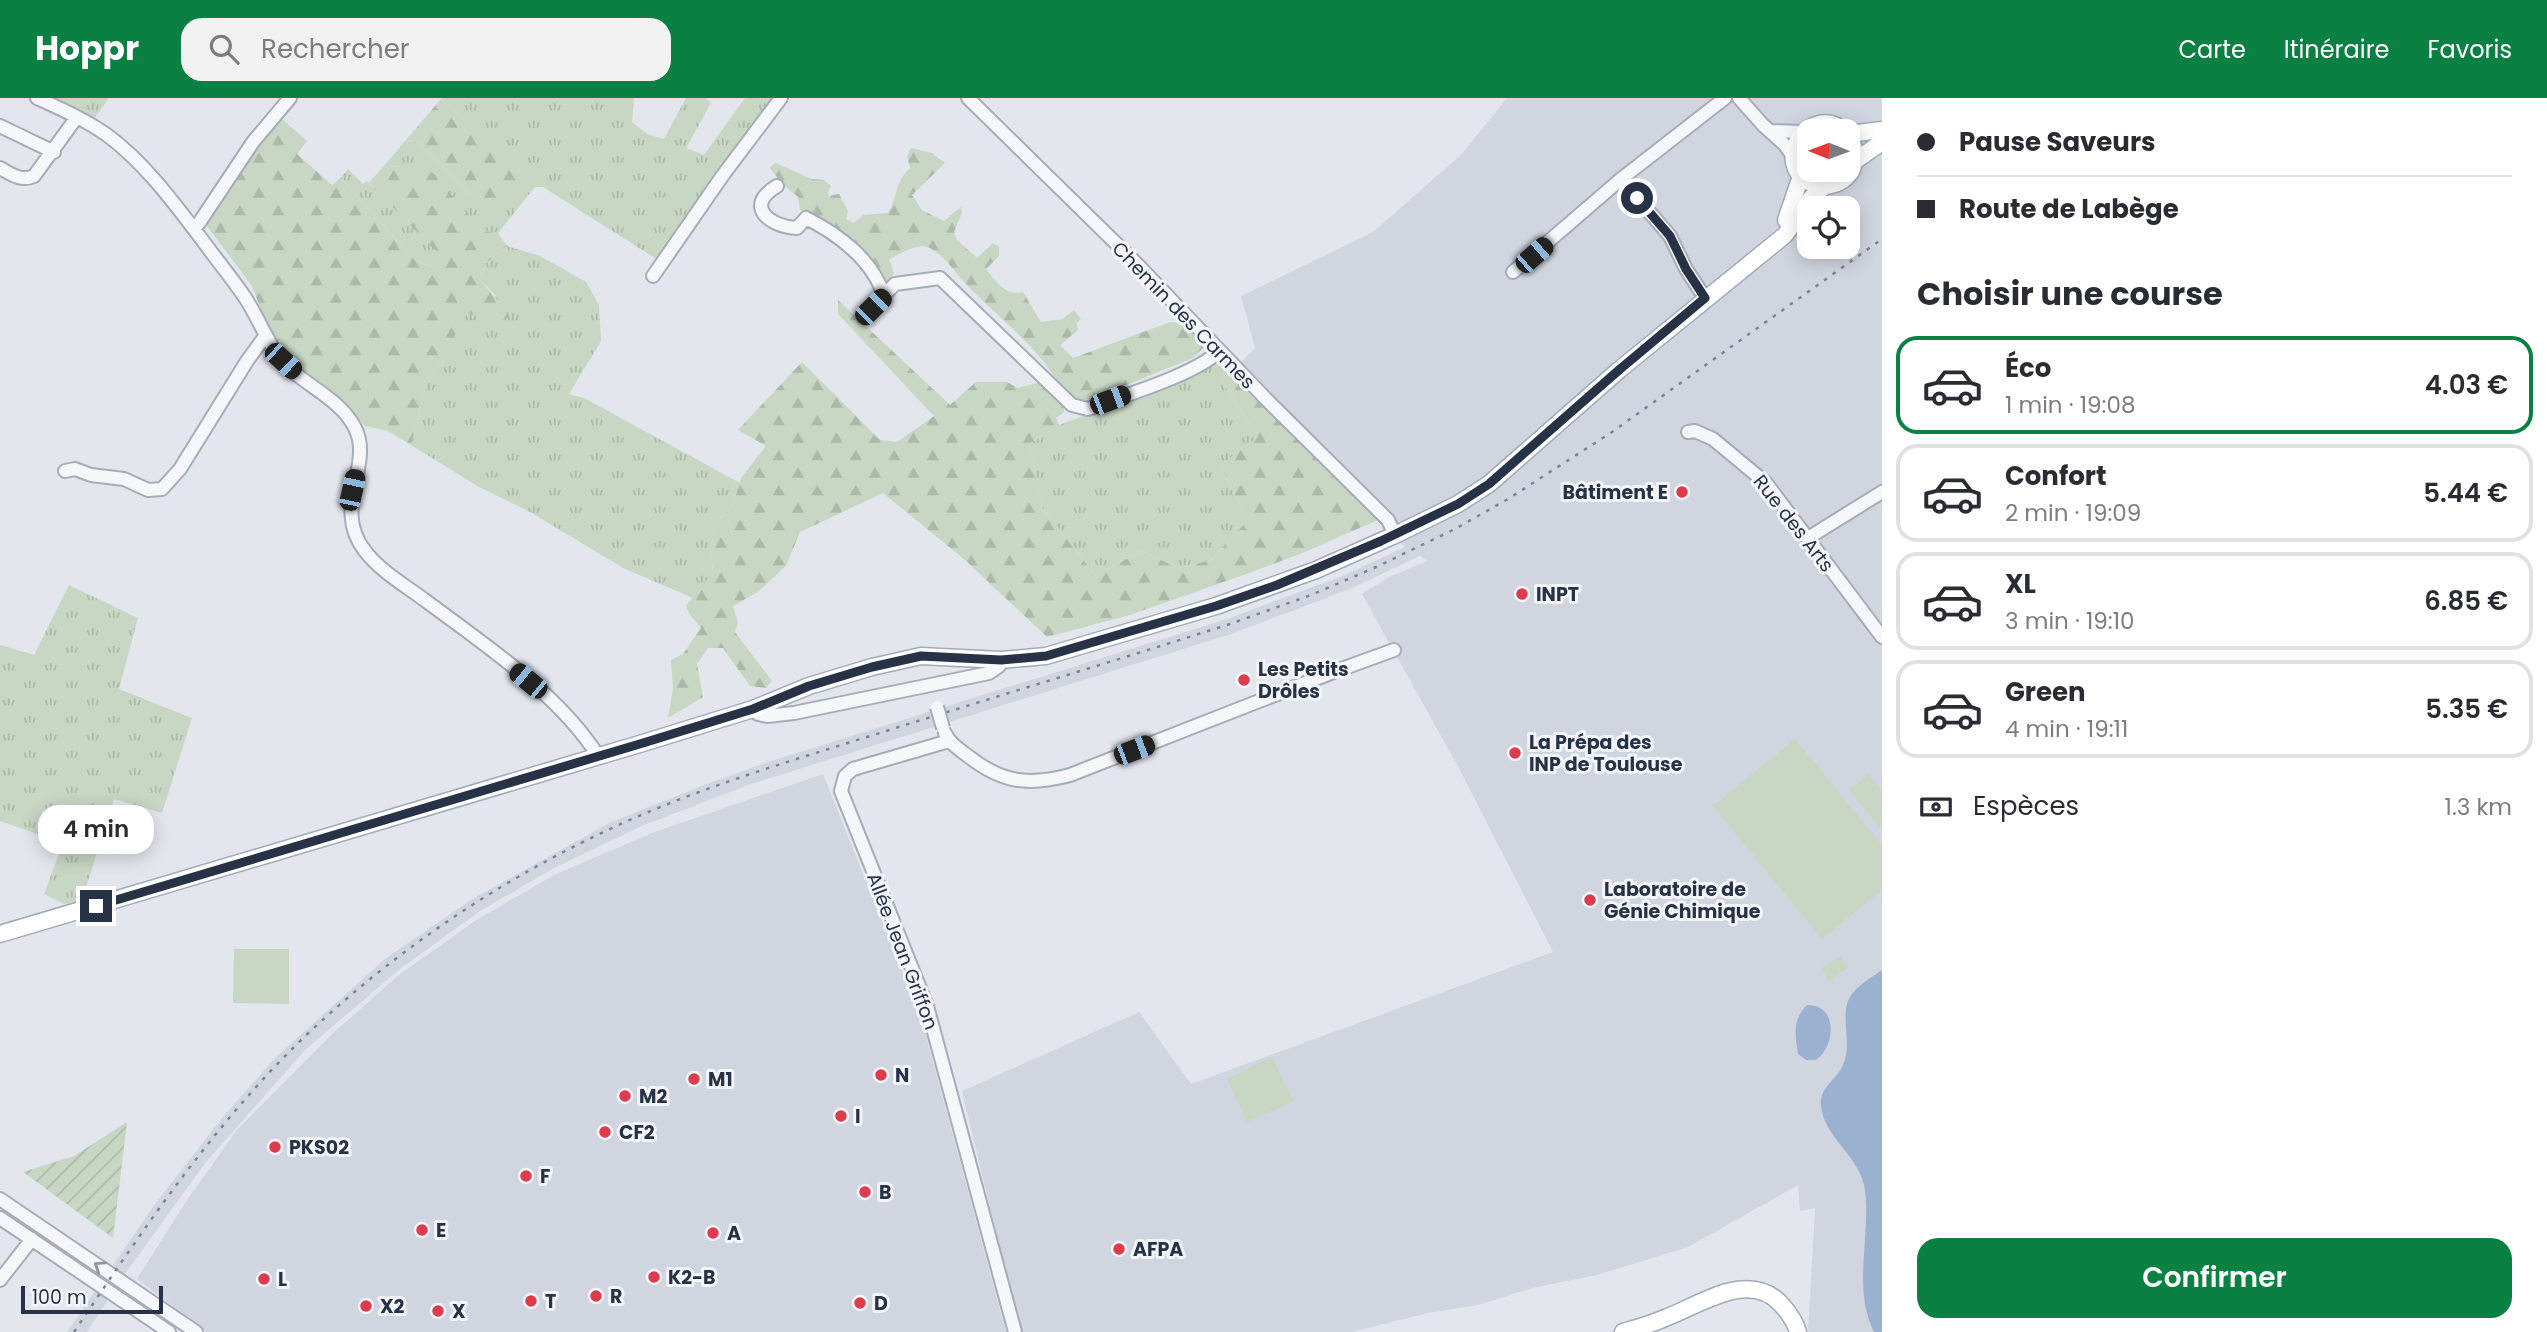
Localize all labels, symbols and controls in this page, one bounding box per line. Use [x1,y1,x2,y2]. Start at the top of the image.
search box [181,18,671,81]
text: Hoppr [35,25,139,72]
icon: search [205,30,243,68]
text: Rechercher [261,31,410,67]
text: Carte [2178,33,2246,66]
text: Itinéraire [2284,33,2389,66]
text: Favoris [2427,33,2512,66]
north arrow [1797,119,1860,182]
map controls [1797,119,1860,259]
text: Pause Saveurs [1959,124,2156,160]
route start [1621,182,1653,214]
text: Route de Labège [1959,191,2179,227]
button: locate [1797,196,1860,259]
car [1512,233,1557,277]
street label: Chemin des Carmes [1106,236,1261,395]
text: Choisir une course [1917,271,2223,316]
car [851,285,896,329]
car [261,339,306,383]
text: Éco [2005,350,2051,386]
icon: car [1921,354,1984,417]
text: 4.03 € [2425,367,2508,403]
car [1087,383,1134,417]
text: 1 min · 19:08 [2005,389,2135,421]
text: Confort [2005,458,2107,494]
icon: car [1921,462,1984,525]
car [338,467,367,513]
street label: Rue des Arts [1747,469,1840,578]
text: 5.44 € [2423,475,2508,511]
place label: Bâtiment E [1563,479,1668,506]
marker: Bâtiment E [1674,484,1690,500]
text: 2 min · 19:09 [2005,497,2141,529]
text: XL [2005,566,2036,602]
icon: car [1921,570,1984,633]
place label: INPT [1536,581,1579,608]
text: 6.85 € [2424,583,2508,619]
marker: INPT [1514,586,1530,602]
text: 3 min · 19:10 [2005,605,2134,637]
place label: Les Petits Drôles [1258,656,1349,705]
car [506,660,551,702]
marker: Les Petits Drôles [1236,672,1252,688]
text: Green [2005,674,2086,710]
icon: car [1921,678,1984,741]
text: 5.35 € [2425,691,2508,727]
text: 4 min · 19:11 [2005,713,2128,745]
place label: La Prépa des INP de Toulouse [1529,729,1683,778]
car [1111,733,1158,767]
marker: La Prépa des INP de Toulouse [1507,745,1523,761]
icon: cash [1917,788,1955,826]
text: Espèces [1973,788,2079,824]
text: 1.3 km [2445,791,2512,823]
callout: 4 min [38,804,154,854]
text: 4 min [63,813,129,845]
street label: Allée Jean Griffon [860,869,945,1034]
place label: Laboratoire de Génie Chimique [1604,876,1761,925]
route end [80,890,112,922]
marker: Laboratoire de Génie Chimique [1582,892,1598,908]
place label: N [895,1062,909,1089]
place label: M1 [708,1066,733,1093]
marker: N [873,1067,889,1083]
marker: M1 [686,1071,702,1087]
place label: M2 [639,1083,667,1110]
marker: M2 [617,1088,633,1104]
place label: I [855,1103,861,1130]
marker: I [833,1108,849,1124]
place label: CF2 [619,1119,655,1146]
marker: CF2 [597,1124,613,1140]
place label: PKS02 [289,1134,349,1161]
marker: PKS02 [267,1139,283,1155]
place label: F [540,1163,550,1190]
marker: F [518,1168,534,1184]
place label: B [879,1179,892,1206]
marker: B [857,1184,873,1200]
place label: E [436,1217,446,1244]
place label: A [727,1220,741,1247]
marker: E [414,1222,430,1238]
marker: A [705,1225,721,1241]
place label: AFPA [1133,1236,1183,1263]
button: Confirmer [1917,1238,2512,1318]
marker: AFPA [1111,1241,1127,1257]
one-way arrow [94,1262,107,1274]
place label: K2-B [668,1264,716,1291]
place label: L [278,1266,287,1293]
marker: K2-B [646,1269,662,1285]
marker: L [256,1271,272,1287]
scale bar [21,1283,163,1315]
place label: R [610,1283,622,1310]
text: 100 m [32,1284,87,1311]
place label: T [545,1288,556,1315]
marker: R [588,1288,604,1304]
place label: D [874,1290,888,1317]
place label: X2 [380,1293,405,1320]
marker: T [523,1293,539,1309]
marker: D [852,1295,868,1311]
marker: X2 [358,1298,374,1314]
place label: X [452,1298,466,1325]
marker: X [430,1303,446,1319]

